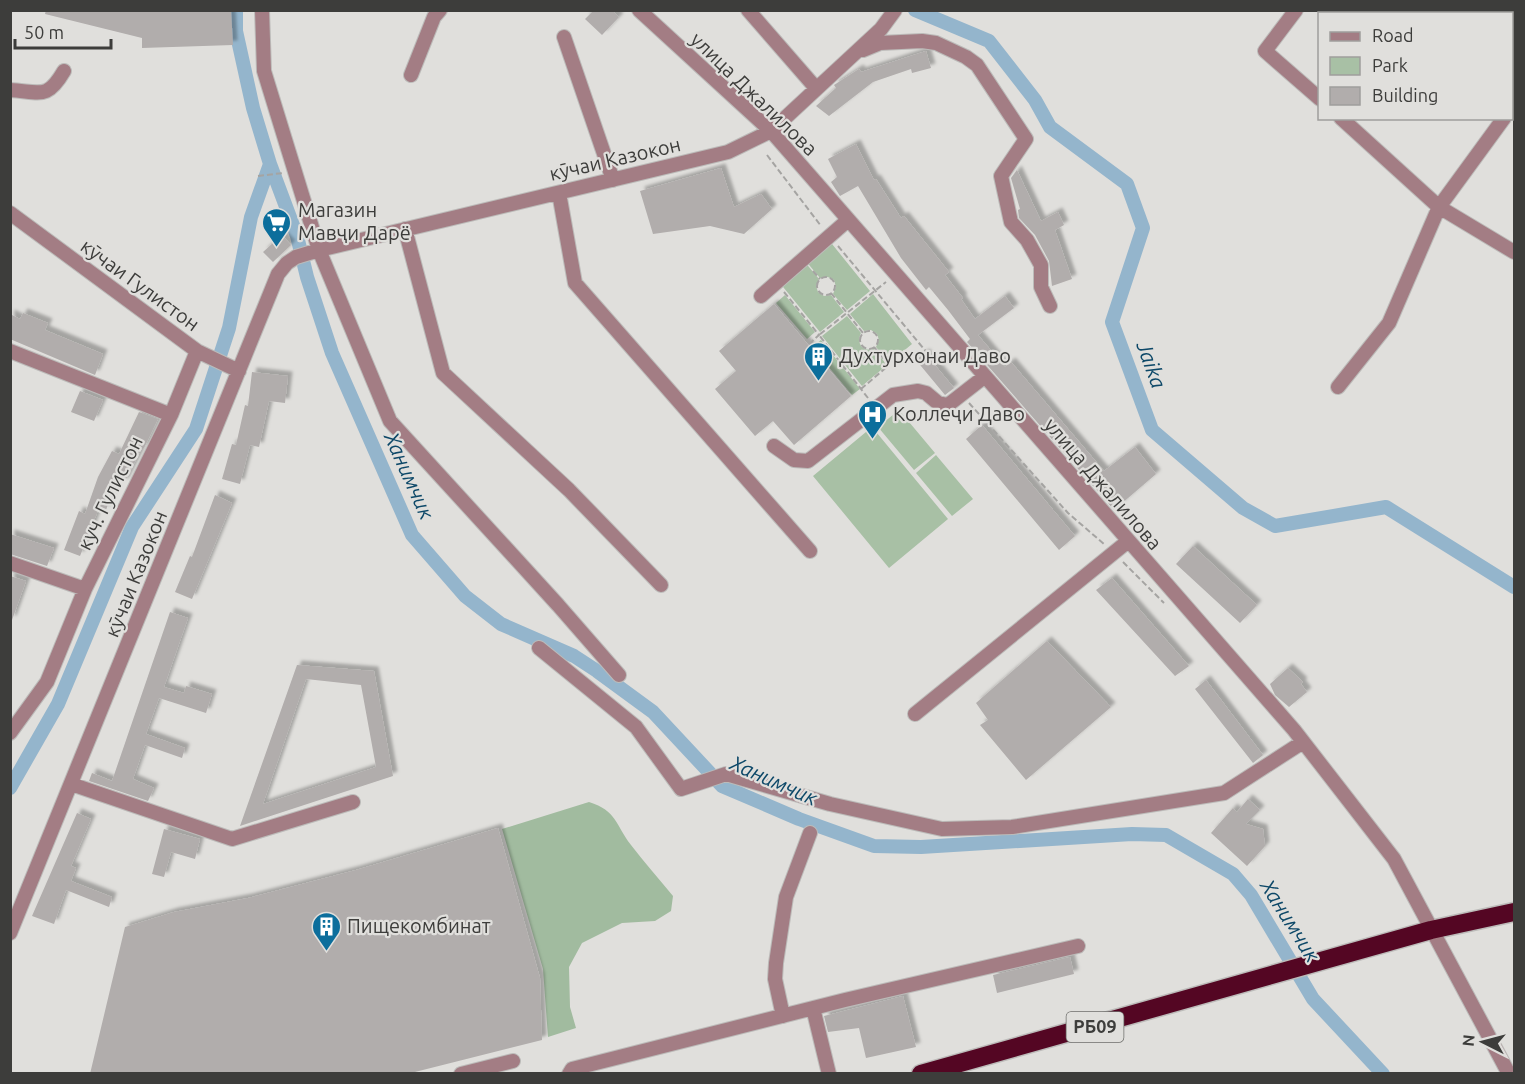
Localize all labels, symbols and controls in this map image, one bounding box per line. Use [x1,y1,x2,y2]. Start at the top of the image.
scale bar [15,12,111,50]
legend [1318,12,1513,120]
text: 50 m [24,22,64,42]
text: Road [1372,25,1414,45]
street label: улица Джалилова [686,27,822,160]
text: Park [1372,55,1408,75]
text: Building [1372,85,1438,105]
street label: кӯчаи Казокон [547,132,683,185]
place label: Магазин Мавҷи Дарё [298,198,411,244]
supermarket icon: Магазин Мавҷи Дарё [261,206,293,248]
street label: кӯчаи Гулистон [77,234,204,335]
water label: Jaika [1132,337,1171,391]
building icon: Духтурхонаи Даво [802,340,834,382]
place label: Духтурхонаи Даво [839,344,1011,367]
hospital icon: Коллеҷи Даво [856,398,888,440]
place label: Коллеҷи Даво [893,402,1025,425]
street label: улица Джалилова [1040,413,1167,554]
water label: Ханимчик [380,427,440,523]
street label: куч. Гулистон [72,432,147,553]
street label: кӯчаи Казокон [100,507,171,640]
water label: Ханимчик [726,750,822,810]
water label: Ханимчик [1256,874,1326,966]
building icon: Пищекомбинат [310,910,342,952]
place label: Пищекомбинат [347,914,491,937]
road number: РБ09 [1066,1012,1124,1042]
north arrow [1453,1012,1513,1072]
text: N [1459,1034,1478,1047]

